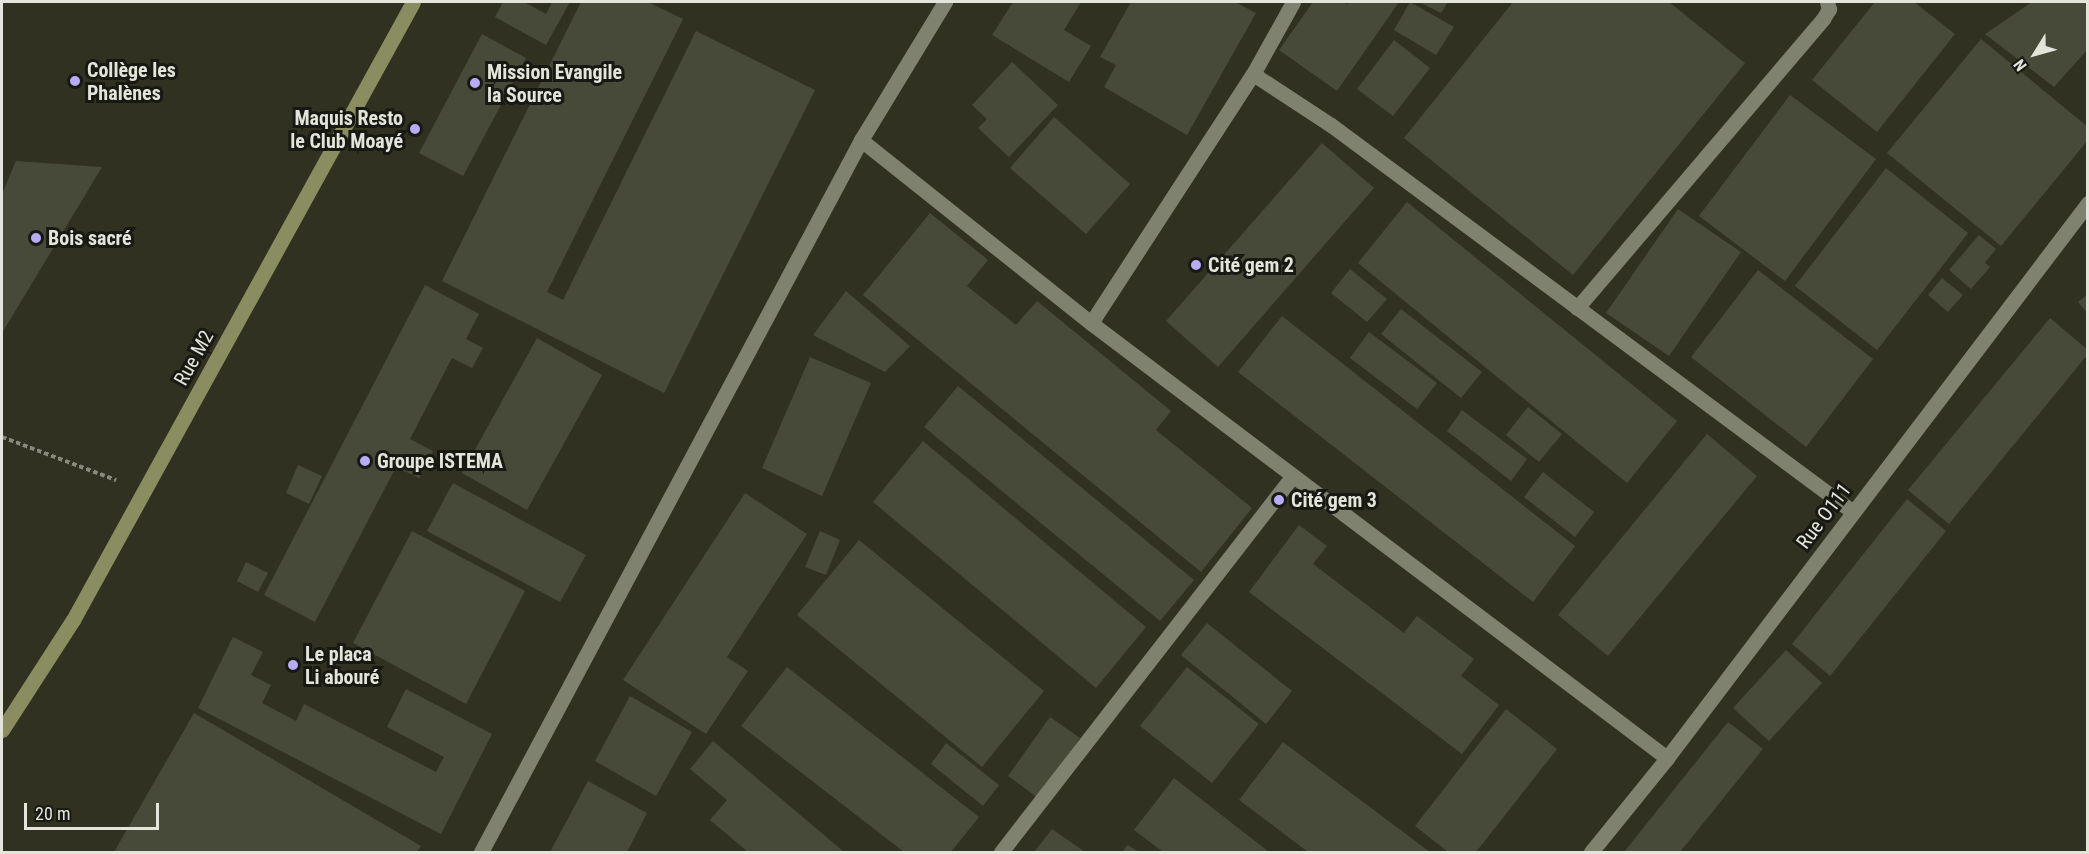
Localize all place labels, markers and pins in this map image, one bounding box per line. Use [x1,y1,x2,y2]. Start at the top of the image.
place label: Collège les Phalènes [87,58,176,105]
place label: Mission Evangile la Source [487,60,622,107]
marker: Collège les Phalènes [68,74,82,88]
marker: Mission Evangile la Source [468,76,482,90]
place label: Maquis Resto le Club Moayé [290,106,403,153]
marker: Maquis Resto le Club Moayé [408,122,422,136]
place label: Bois sacré [48,226,132,250]
marker: Bois sacré [29,231,43,245]
place label: Cité gem 2 [1208,253,1294,277]
marker: Cité gem 2 [1189,258,1203,272]
place label: Groupe ISTEMA [377,449,503,473]
marker: Groupe ISTEMA [358,454,372,468]
place label: Cité gem 3 [1291,488,1377,512]
marker: Cité gem 3 [1272,493,1286,507]
place label: Le placa Li abouré [305,642,379,689]
marker: Le placa Li abouré [286,658,300,672]

